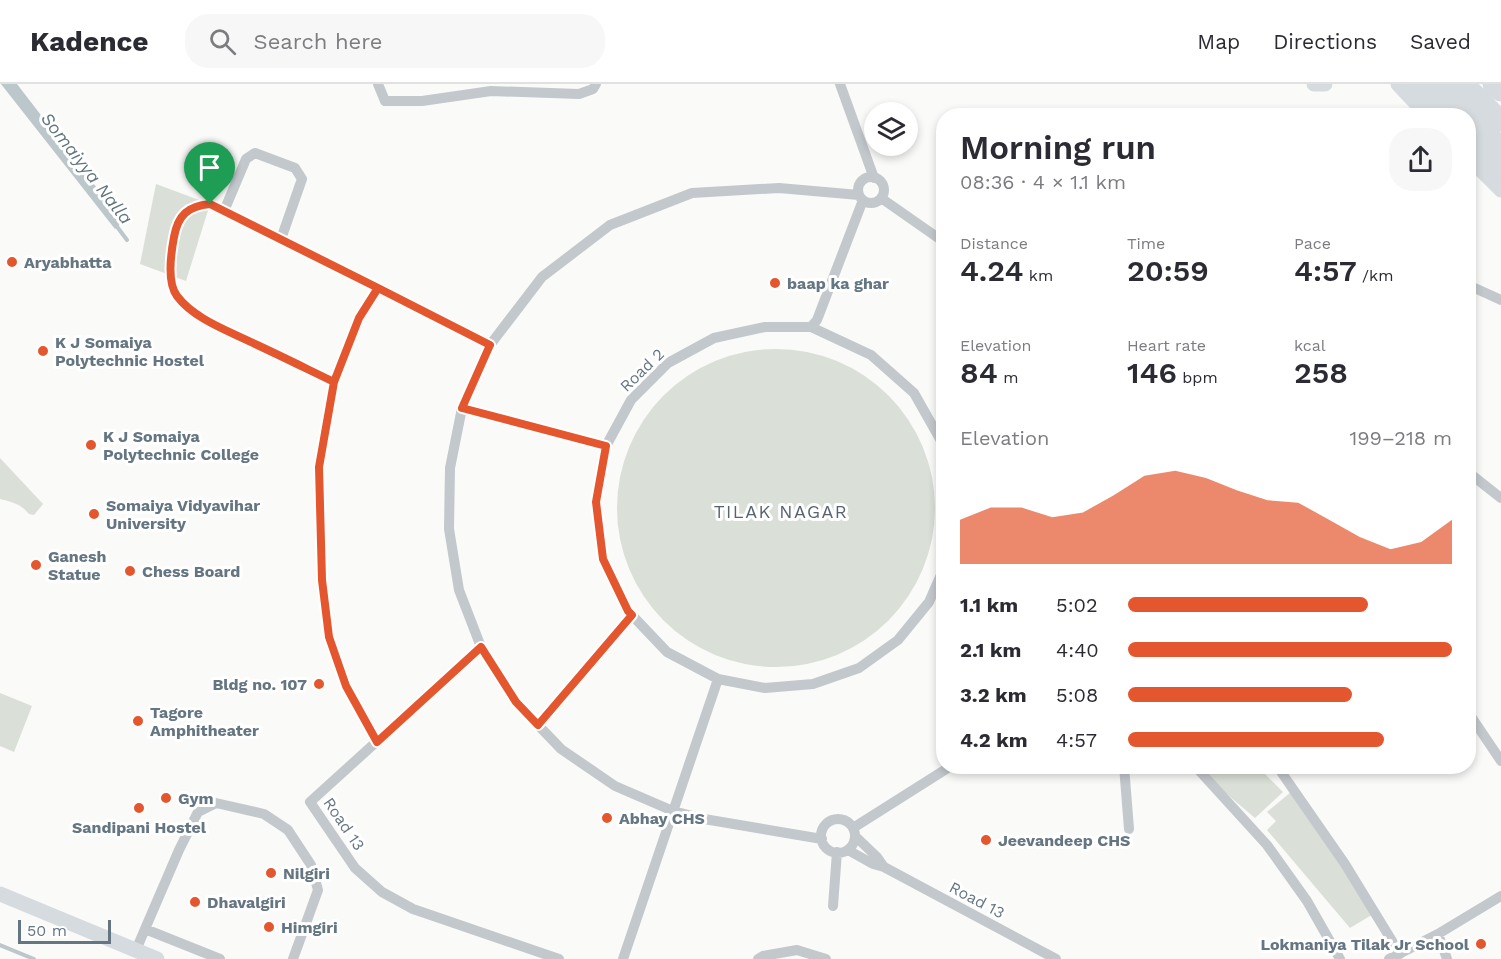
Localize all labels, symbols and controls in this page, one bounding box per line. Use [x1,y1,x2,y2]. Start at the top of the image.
search box [185,14,605,68]
text: Kadence [30,25,149,58]
icon: search [206,25,239,58]
text: Search here [254,29,383,54]
text: Map [1197,29,1240,54]
text: Directions [1273,29,1377,54]
text: Saved [1410,29,1471,54]
map controls [864,102,918,156]
button: layers [864,102,918,156]
water label: Somaiyya Nalla [37,108,137,228]
text: Morning run [960,128,1156,167]
button: share [1389,128,1452,191]
pin [184,142,235,204]
icon: arrive [193,151,226,184]
text: 08:36 · 4 × 1.1 km [960,170,1126,194]
text: Distance [960,234,1028,253]
text: Time [1127,234,1165,253]
text: Pace [1294,234,1331,253]
place label: Aryabhatta [24,253,112,272]
text: 4.24 [960,253,1023,288]
text: 20:59 [1127,253,1209,288]
text: 4:57 [1294,253,1357,288]
marker: Aryabhatta [5,255,19,269]
text: km [1023,266,1053,285]
text: /km [1357,266,1393,285]
place label: baap ka ghar [787,274,889,293]
marker: baap ka ghar [768,276,782,290]
place label: K J Somaiya Polytechnic Hostel [55,333,205,370]
text: Elevation [960,336,1031,355]
text: Heart rate [1127,336,1206,355]
text: kcal [1294,336,1326,355]
marker: K J Somaiya Polytechnic Hostel [36,344,50,358]
street label: Road 2 [616,344,668,396]
text: 84 [960,355,998,390]
text: 146 [1127,355,1177,390]
text: 258 [1294,355,1348,390]
text: m [998,368,1018,387]
text: bpm [1177,368,1218,387]
text: Elevation [960,426,1049,450]
text: 199–218 m [1349,426,1452,450]
place label: K J Somaiya Polytechnic College [103,427,259,464]
marker: K J Somaiya Polytechnic College [84,438,98,452]
place label: Somaiya Vidyavihar University [106,496,260,533]
district label: TILAK NAGAR [714,501,848,522]
marker: Somaiya Vidyavihar University [87,507,101,521]
place label: Ganesh Statue [48,547,106,584]
marker: Ganesh Statue [29,558,43,572]
place label: Chess Board [142,562,240,581]
marker: Chess Board [123,564,137,578]
text: 1.1 km [960,593,1018,617]
text: 5:02 [1056,593,1098,617]
text: 2.1 km [960,638,1021,662]
text: 4:40 [1056,638,1099,662]
place label: Bldg no. 107 [212,675,307,694]
marker: Bldg no. 107 [312,677,326,691]
text: 3.2 km [960,683,1027,707]
text: 5:08 [1056,683,1098,707]
place label: Tagore Amphitheater [150,703,259,740]
marker: Tagore Amphitheater [131,714,145,728]
text: 4.2 km [960,728,1028,752]
text: 4:57 [1056,728,1097,752]
place label: Gym [178,789,214,808]
marker: Gym [159,791,173,805]
street label: Road 13 [319,794,369,854]
marker: Sandipani Hostel [132,801,146,815]
place label: Abhay CHS [619,809,705,828]
marker: Abhay CHS [600,811,614,825]
place label: Sandipani Hostel [72,818,207,837]
place label: Jeevandeep CHS [998,831,1130,850]
marker: Jeevandeep CHS [979,833,993,847]
place label: Nilgiri [283,864,330,883]
marker: Nilgiri [264,866,278,880]
street label: Road 13 [946,878,1008,922]
place label: Dhavalgiri [207,893,286,912]
marker: Dhavalgiri [188,895,202,909]
scale bar [18,917,111,944]
place label: Himgiri [281,918,338,937]
marker: Himgiri [262,920,276,934]
text: 50 m [27,921,67,940]
place label: Lokmaniya Tilak Jr School [1260,935,1470,954]
marker: Lokmaniya Tilak Jr School [1474,937,1488,951]

